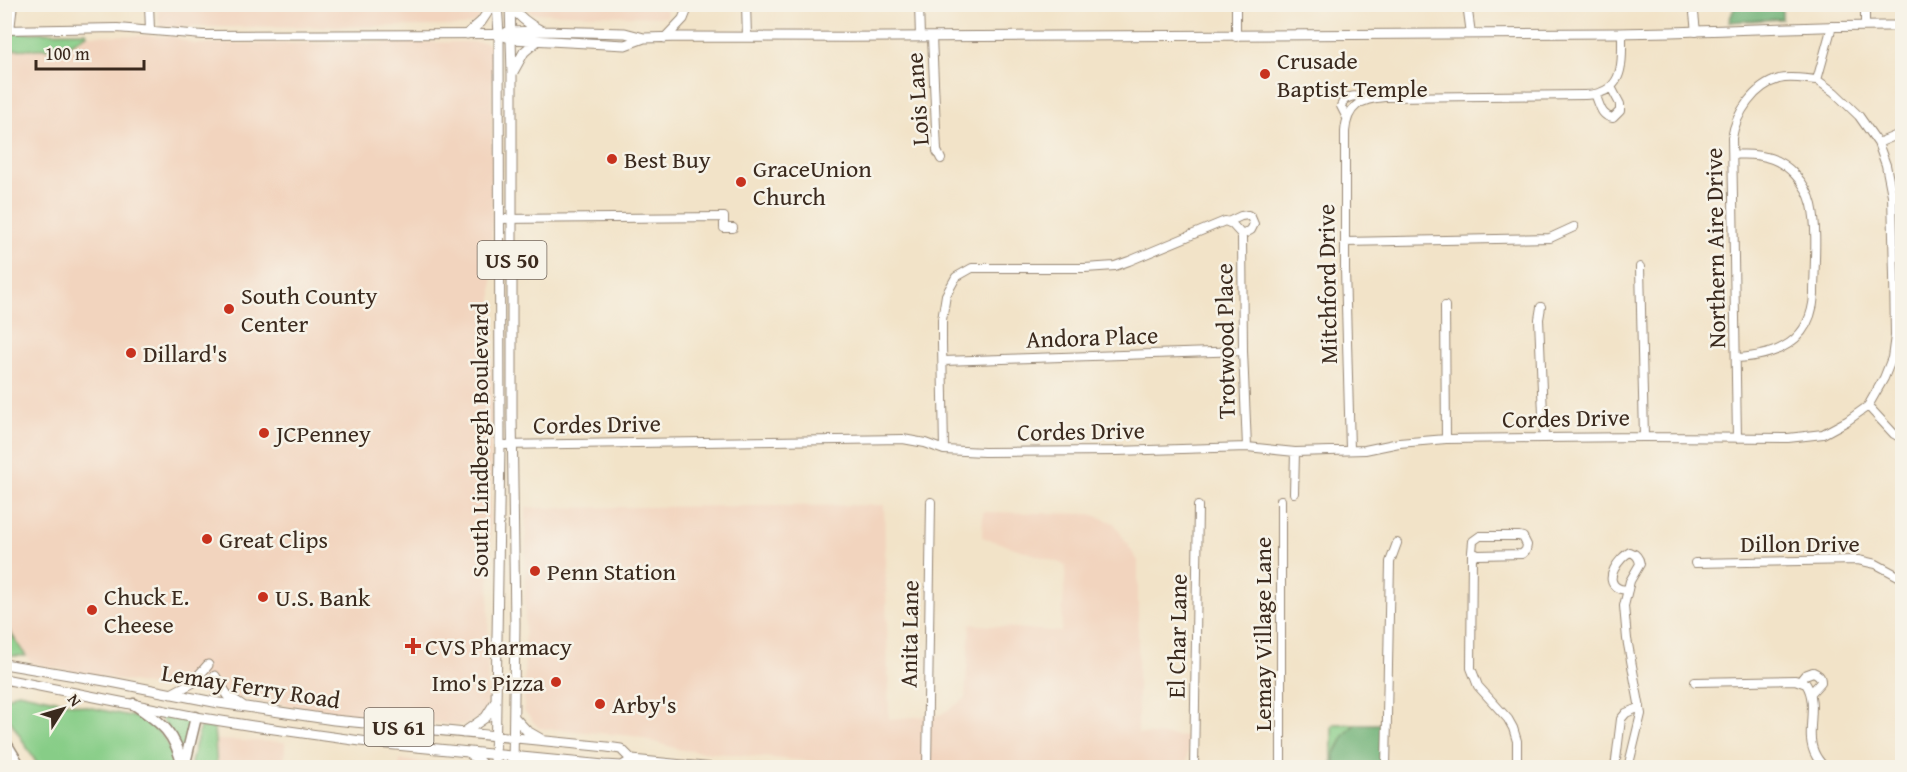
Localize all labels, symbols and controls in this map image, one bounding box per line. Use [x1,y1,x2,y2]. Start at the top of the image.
scale bar [36,33,144,71]
text: 100 m [45,40,90,67]
place label: Crusade Baptist Temple [1277,43,1428,106]
street label: Lois Lane [896,51,938,147]
marker: Crusade Baptist Temple [1258,67,1272,81]
place label: Best Buy [624,142,711,177]
street label: Northern Aire Drive [1696,147,1734,349]
place label: GraceUnion Church [753,151,872,214]
marker: Best Buy [605,152,619,166]
marker: GraceUnion Church [734,175,748,189]
street label: Mitchford Drive [1308,204,1346,364]
road number: US 50 [478,241,546,279]
street label: Trotwood Place [1206,263,1244,419]
place label: South County Center [241,278,377,341]
marker: South County Center [222,302,236,316]
street label: South Lindbergh Boulevard [462,302,497,578]
street label: Andora Place [1025,317,1159,357]
place label: Dillard's [143,336,227,371]
marker: Dillard's [124,346,138,360]
street label: Cordes Drive [1502,399,1630,437]
street label: Cordes Drive [533,405,661,443]
street label: Cordes Drive [1017,412,1145,450]
place label: JCPenney [273,416,371,451]
marker: JCPenney [257,426,271,440]
place label: Great Clips [219,522,328,557]
street label: Dillon Drive [1740,526,1860,561]
marker: Great Clips [200,532,214,546]
street label: Lemay Village Lane [1245,537,1280,731]
place label: Penn Station [547,554,676,589]
marker: Penn Station [528,564,542,578]
street label: El Char Lane [1158,573,1196,699]
place label: Chuck E. Cheese [104,579,189,642]
place label: U.S. Bank [275,580,371,615]
street label: Anita Lane [891,580,927,688]
marker: U.S. Bank [256,590,270,604]
marker: Chuck E. Cheese [85,603,99,617]
place label: CVS Pharmacy [425,629,572,664]
marker: CVS Pharmacy [406,639,420,653]
street label: Lemay Ferry Road [159,655,343,717]
place label: Imo's Pizza [432,665,545,700]
marker: Imo's Pizza [549,675,563,689]
north arrow [33,679,93,739]
place label: Arby's [612,687,677,722]
text: N [62,688,88,712]
marker: Arby's [593,697,607,711]
road number: US 61 [364,708,434,746]

